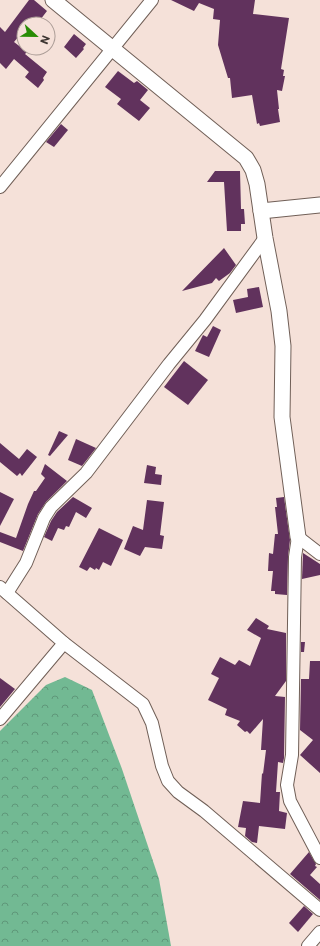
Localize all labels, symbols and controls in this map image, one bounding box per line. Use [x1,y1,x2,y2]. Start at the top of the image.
north arrow [16,16,56,56]
text: N [38,34,53,46]

